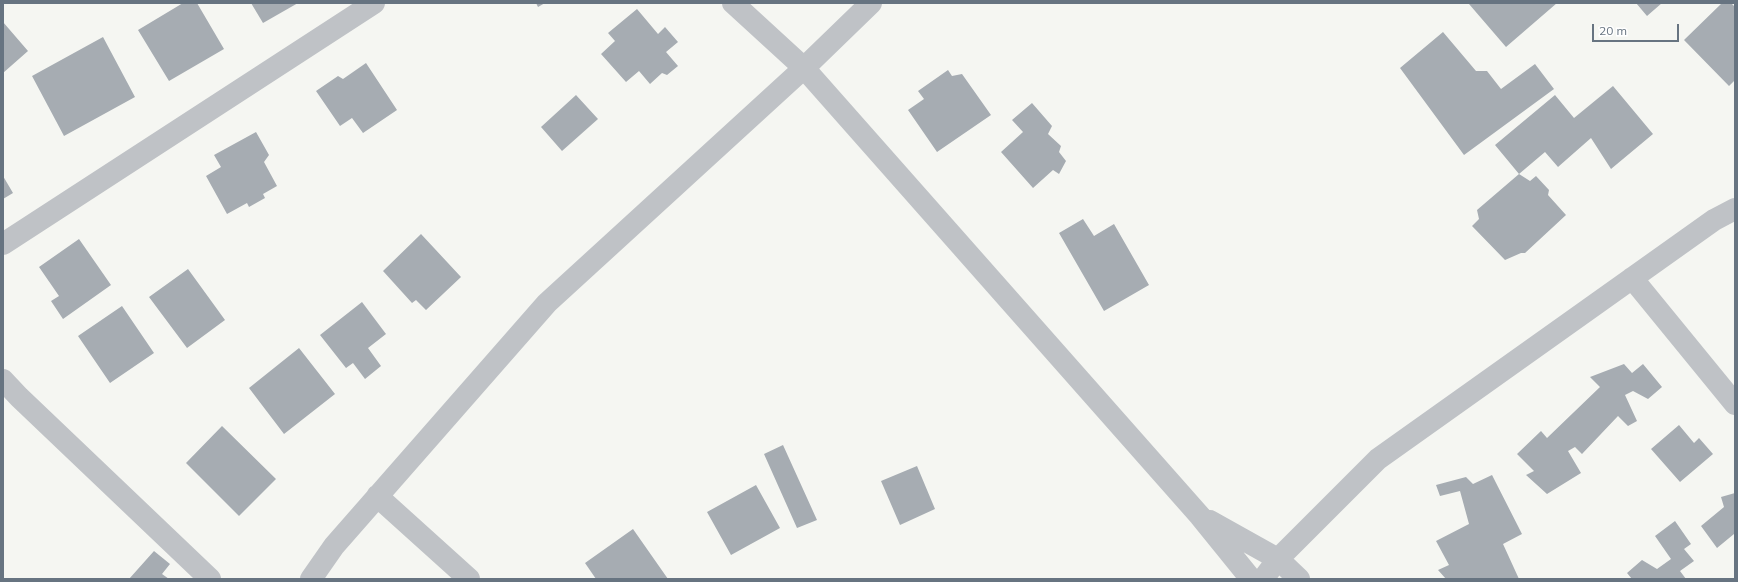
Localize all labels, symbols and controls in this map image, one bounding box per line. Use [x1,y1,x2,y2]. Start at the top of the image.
scale bar [1594,16,1681,42]
text: 20 m [1599,23,1627,38]

